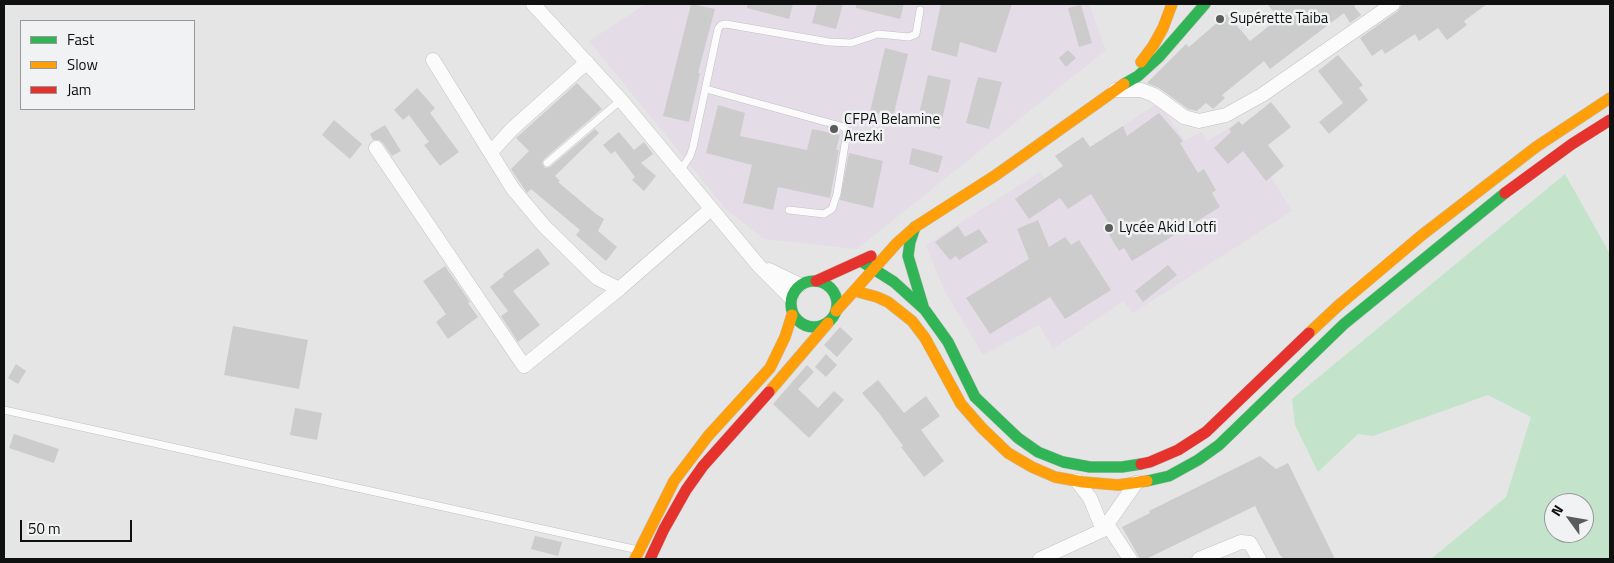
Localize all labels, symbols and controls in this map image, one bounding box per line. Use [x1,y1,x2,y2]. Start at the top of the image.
place label: Supérette Taiba [1230,10,1328,28]
marker: Supérette Taiba [1214,13,1226,25]
legend [20,20,195,110]
text: Fast [67,28,94,51]
text: Slow [67,53,98,76]
text: Jam [67,78,91,101]
place label: CFPA Belamine Arezki [844,111,940,146]
marker: CFPA Belamine Arezki [828,123,840,135]
place label: Lycée Akid Lotfi [1119,219,1217,237]
marker: Lycée Akid Lotfi [1103,222,1115,234]
north arrow [1544,493,1594,543]
text: N [1545,501,1568,520]
scale bar [22,510,135,542]
text: 50 m [28,517,61,540]

